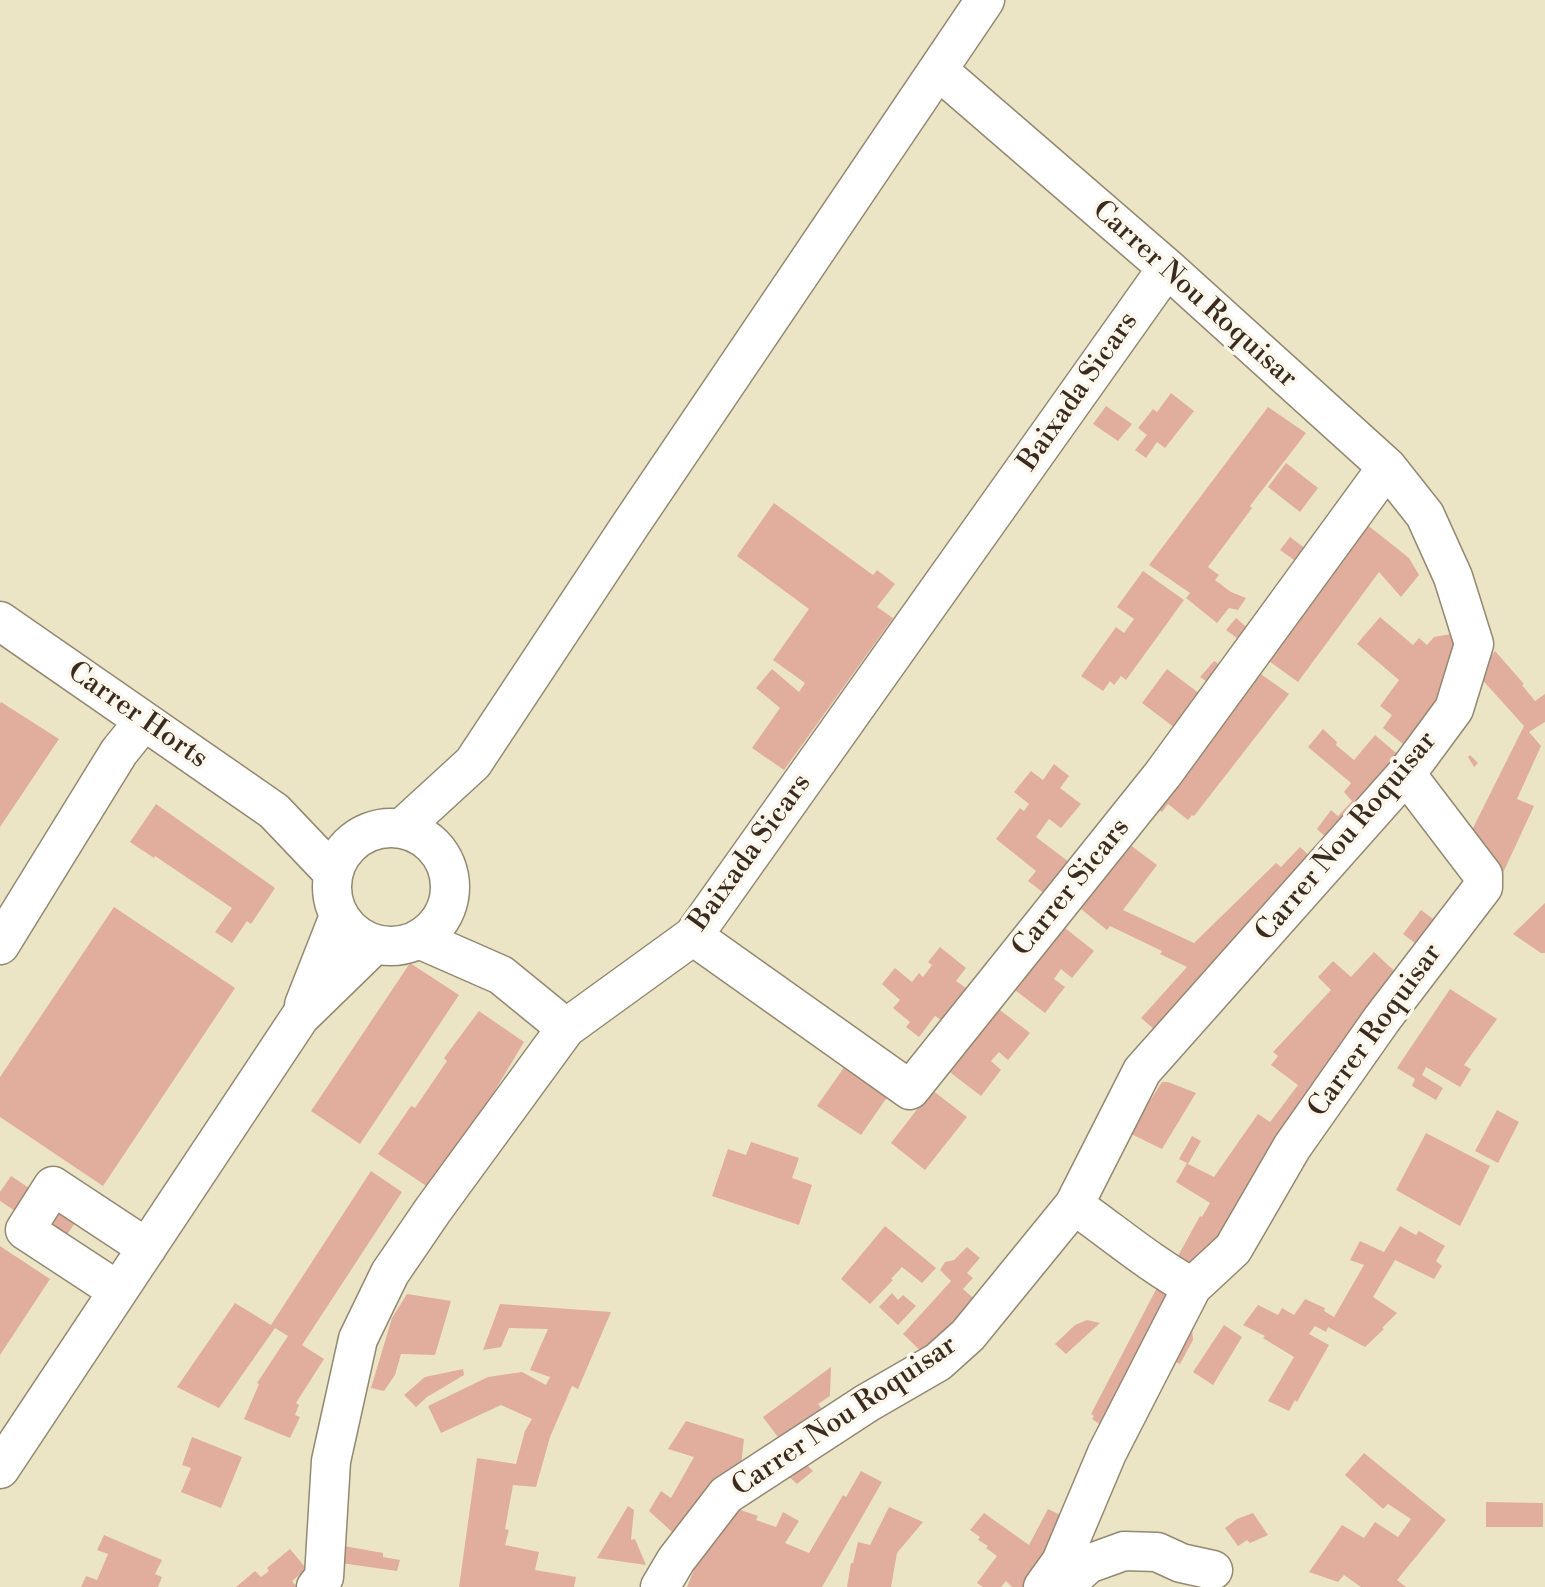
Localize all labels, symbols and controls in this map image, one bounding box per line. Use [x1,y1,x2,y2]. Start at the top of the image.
street label: Carrer Nou Roquisar [1085,194,1303,396]
street label: Baixada Sicars [1012,306,1146,478]
street label: Carrer Horts [61,655,213,777]
street label: Carrer Nou Roquisar [1249,725,1445,949]
street label: Baixada Sicars [683,768,819,938]
street label: Carrer Sicars [1006,812,1138,964]
street label: Carrer Roquisar [1302,938,1450,1124]
street label: Carrer Nou Roquisar [726,1329,964,1505]

